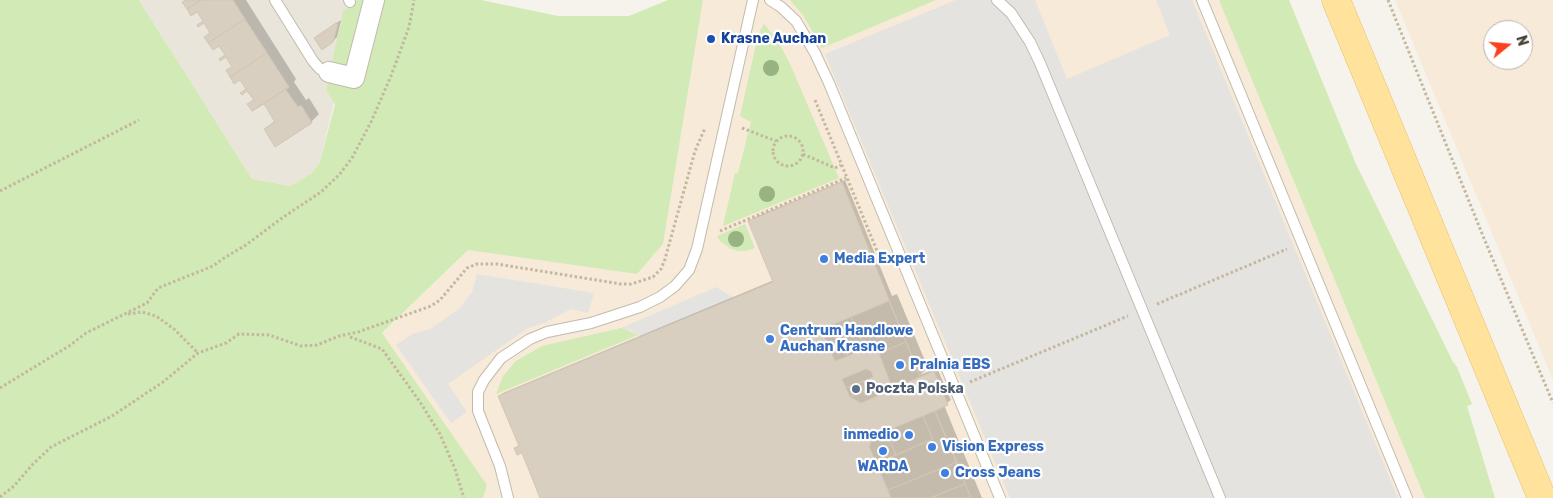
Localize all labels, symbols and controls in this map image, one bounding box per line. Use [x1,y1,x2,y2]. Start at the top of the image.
north arrow [1483,20,1533,70]
place label: Krasne Auchan [721,31,826,47]
marker: Krasne Auchan [705,33,717,45]
text: N [1512,33,1531,48]
place label: Media Expert [834,251,925,267]
marker: Media Expert [818,253,830,265]
place label: Centrum Handlowe Auchan Krasne [780,323,913,356]
marker: Centrum Handlowe Auchan Krasne [764,333,776,345]
place label: Pralnia EBS [910,357,990,373]
marker: Pralnia EBS [894,359,906,371]
place label: Poczta Polska [866,381,964,397]
marker: Poczta Polska [850,383,862,395]
place label: inmedio [843,427,899,443]
marker: inmedio [903,429,915,441]
place label: Vision Express [942,439,1044,455]
marker: Vision Express [926,441,938,453]
marker: WARDA [877,445,889,457]
place label: WARDA [858,459,908,475]
place label: Cross Jeans [955,465,1041,481]
marker: Cross Jeans [939,467,951,479]

